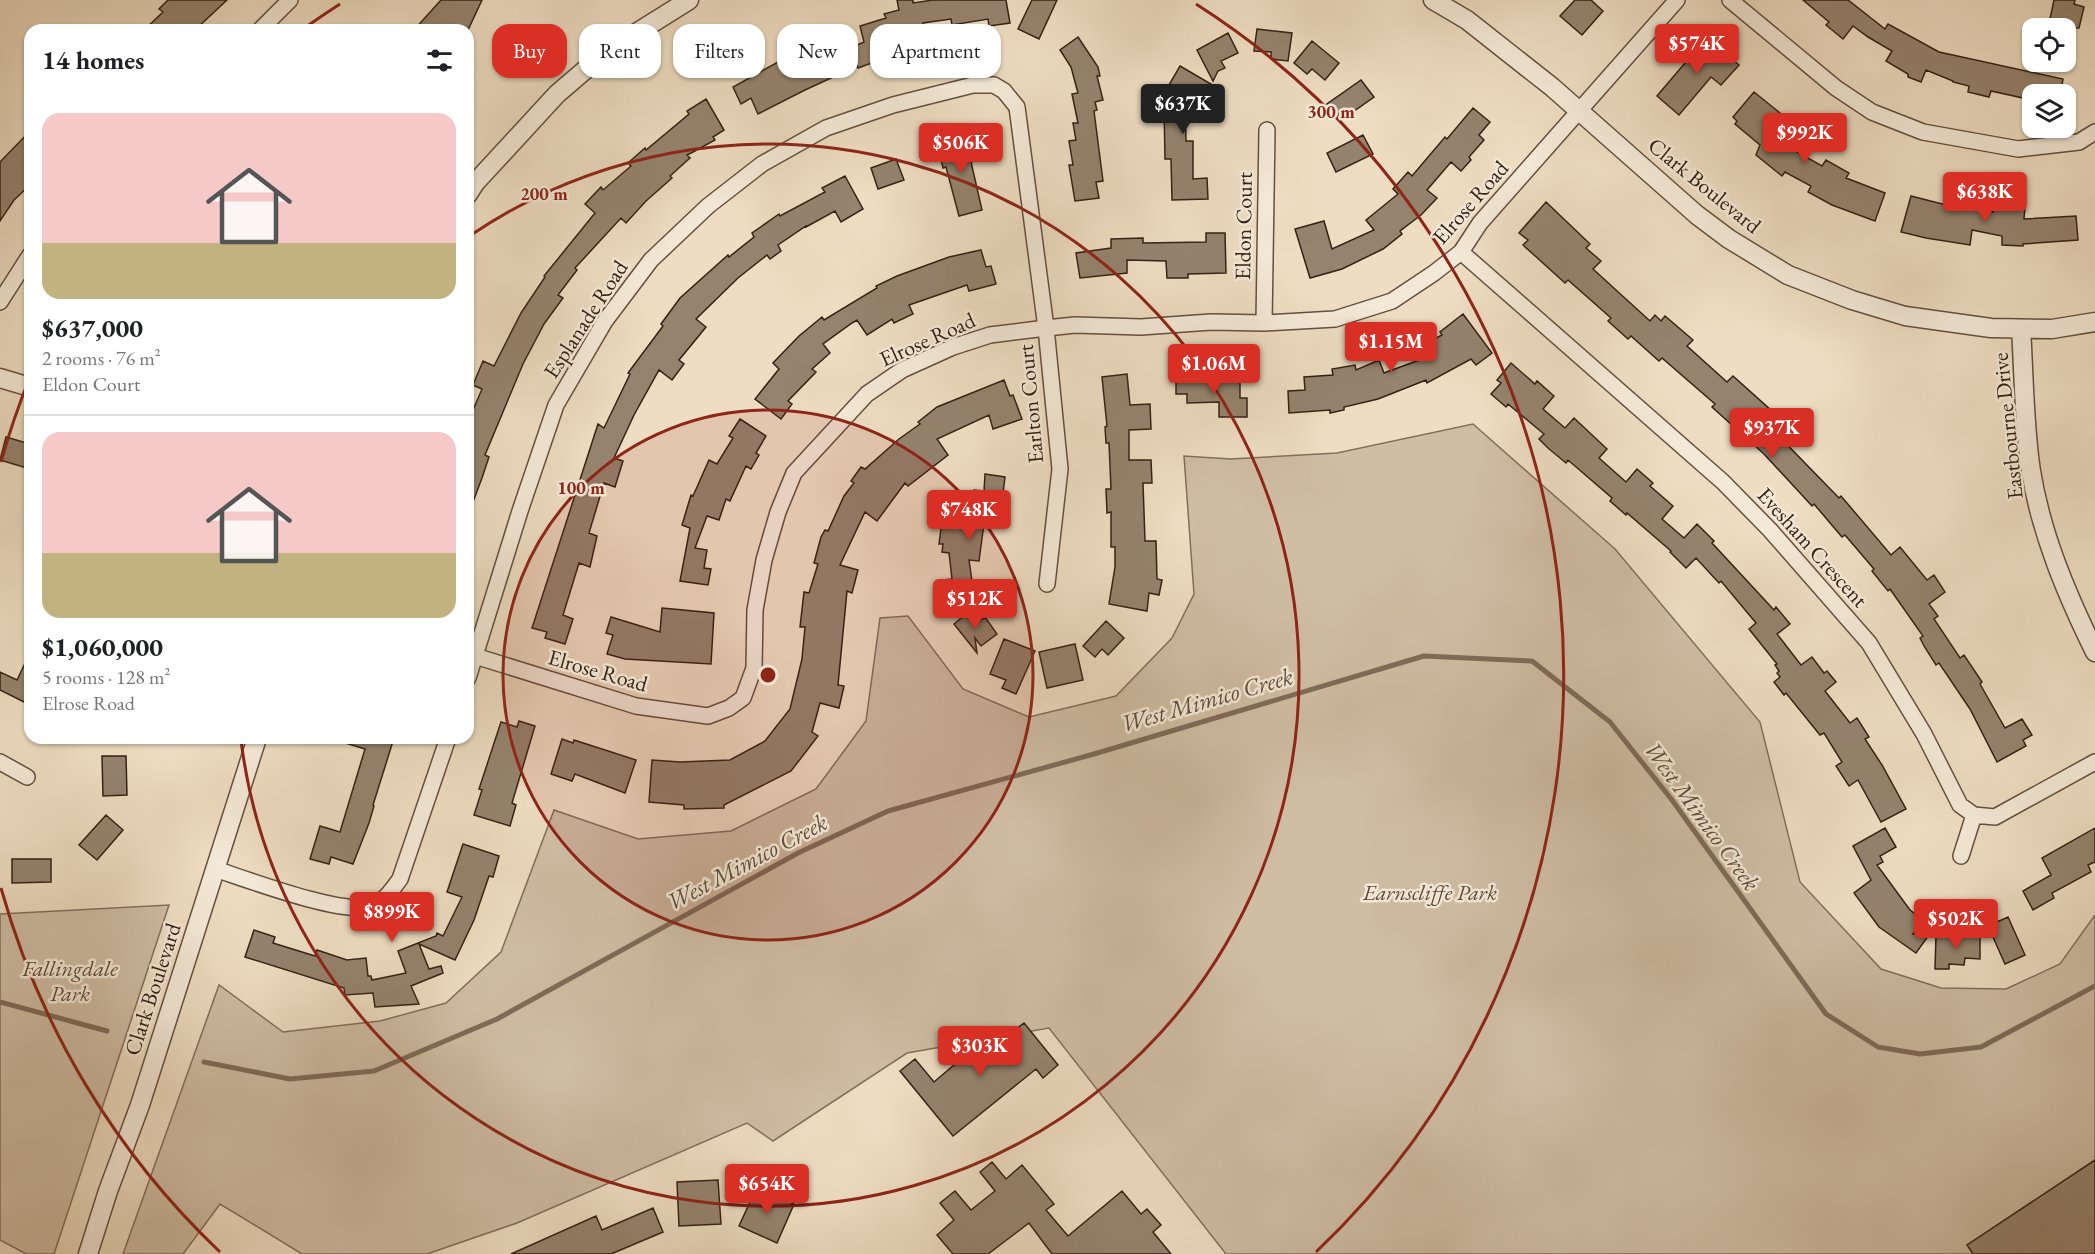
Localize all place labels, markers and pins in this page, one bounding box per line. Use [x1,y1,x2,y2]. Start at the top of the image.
pin: $574K [1655,24,1739,75]
pin: $637K [1141,84,1225,135]
pin: $992K [1763,113,1847,164]
pin: $506K [919,123,1003,174]
pin: $638K [1943,172,2027,223]
pin: $1.15M [1342,322,1440,373]
pin: $1.06M [1165,344,1263,395]
pin: $937K [1730,408,1814,459]
pin: $748K [927,490,1011,541]
pin: $512K [933,579,1017,630]
centre of rings [758,665,778,685]
pin: $899K [350,892,434,943]
pin: $502K [1914,899,1998,950]
pin: $303K [938,1026,1022,1077]
pin: $654K [725,1164,809,1215]

